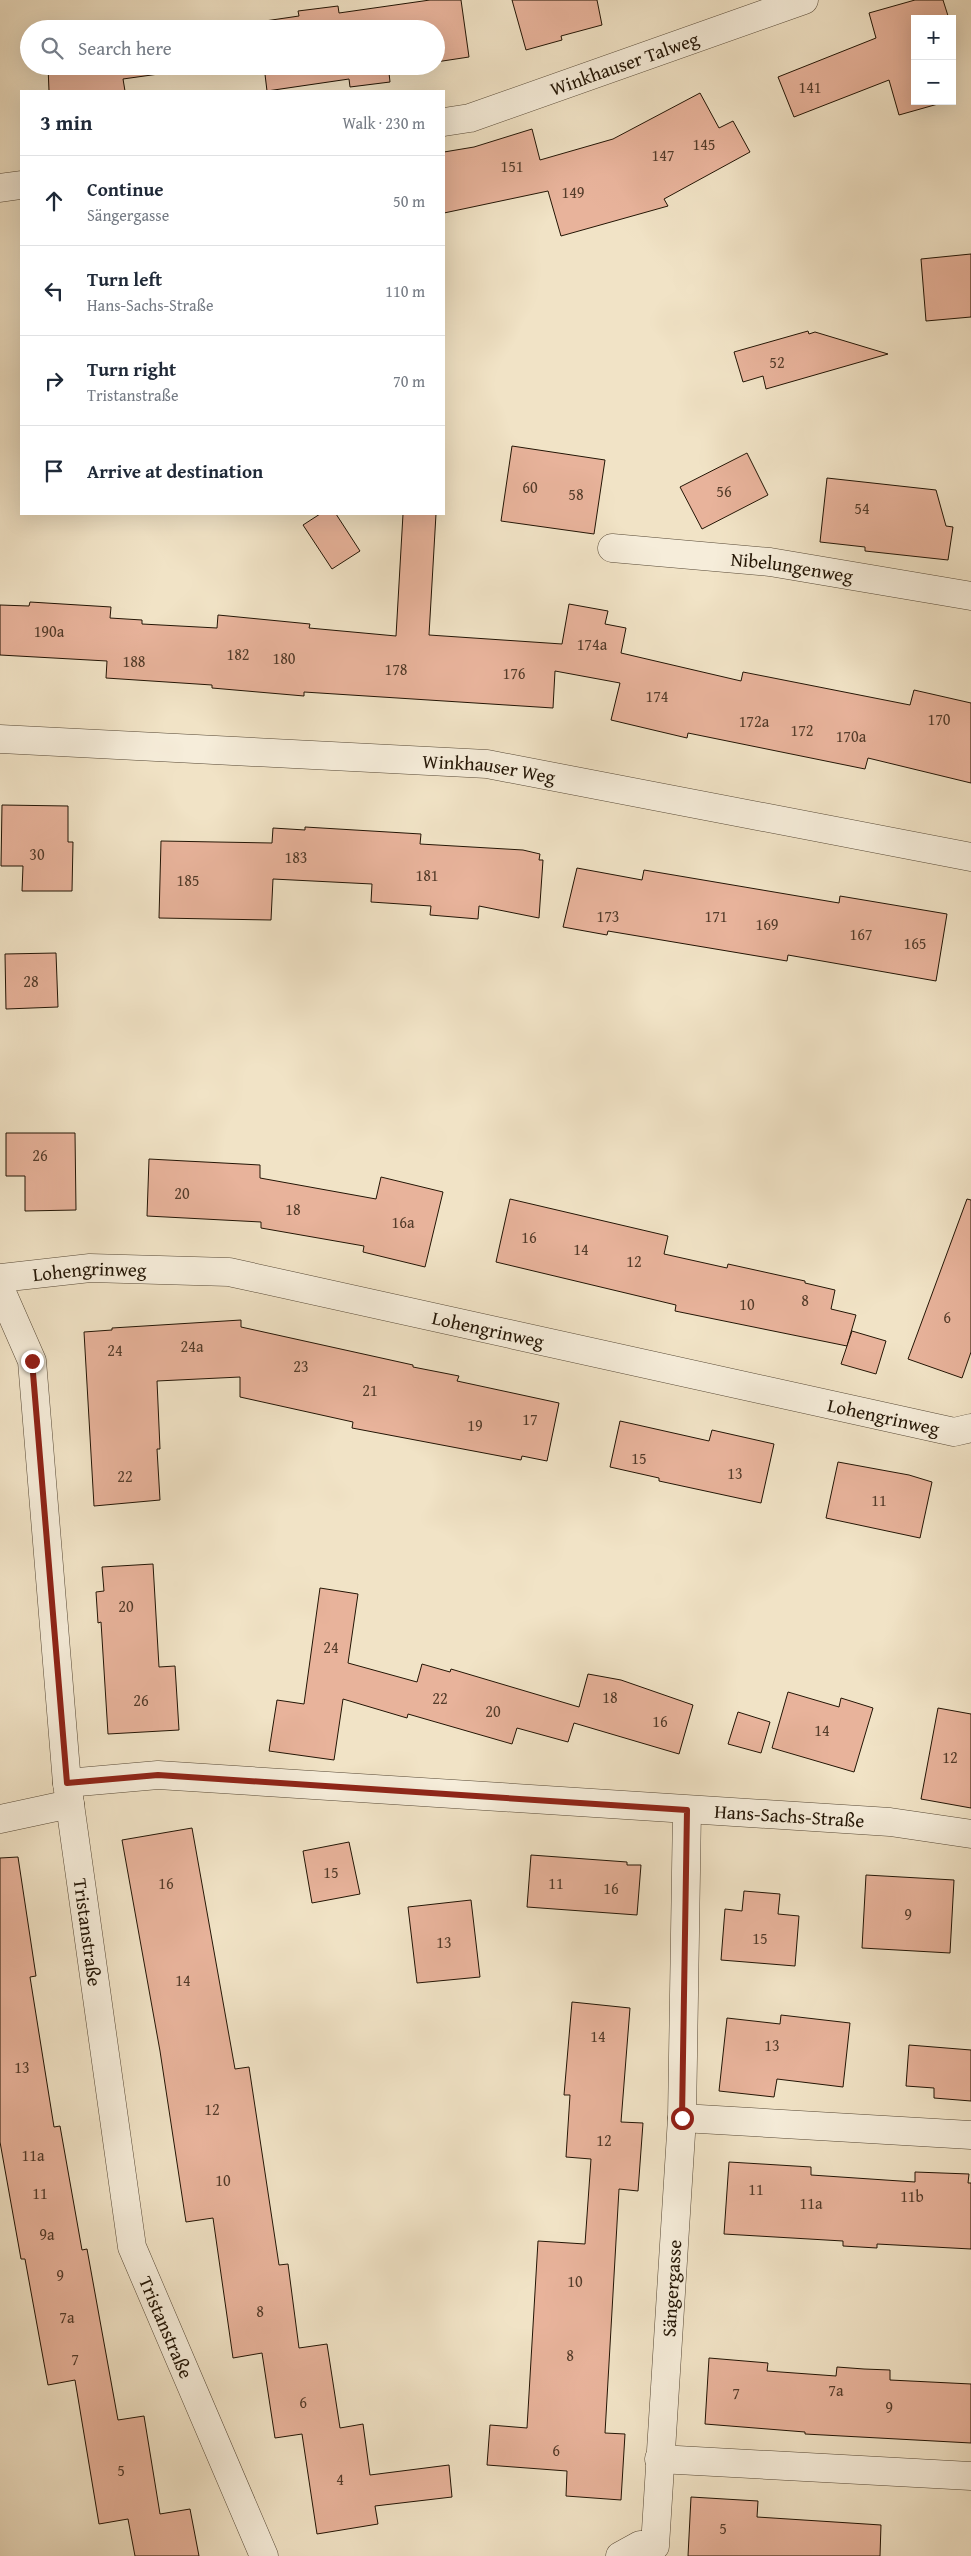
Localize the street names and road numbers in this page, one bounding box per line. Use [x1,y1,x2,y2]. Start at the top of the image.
street label: Winkhauser Talweg [546,24,703,103]
street label: Nibelungenweg [730,545,856,590]
street label: Winkhauser Weg [422,747,558,791]
street label: Lohengrinweg [31,1254,147,1288]
street label: Lohengrinweg [429,1303,547,1355]
street label: Lohengrinweg [825,1391,943,1443]
street label: Hans-Sachs-Straße [713,1797,865,1834]
street label: Tristanstraße [67,1877,109,1988]
street label: Sängergasse [654,2239,688,2338]
street label: Tristanstraße [132,2272,201,2383]

